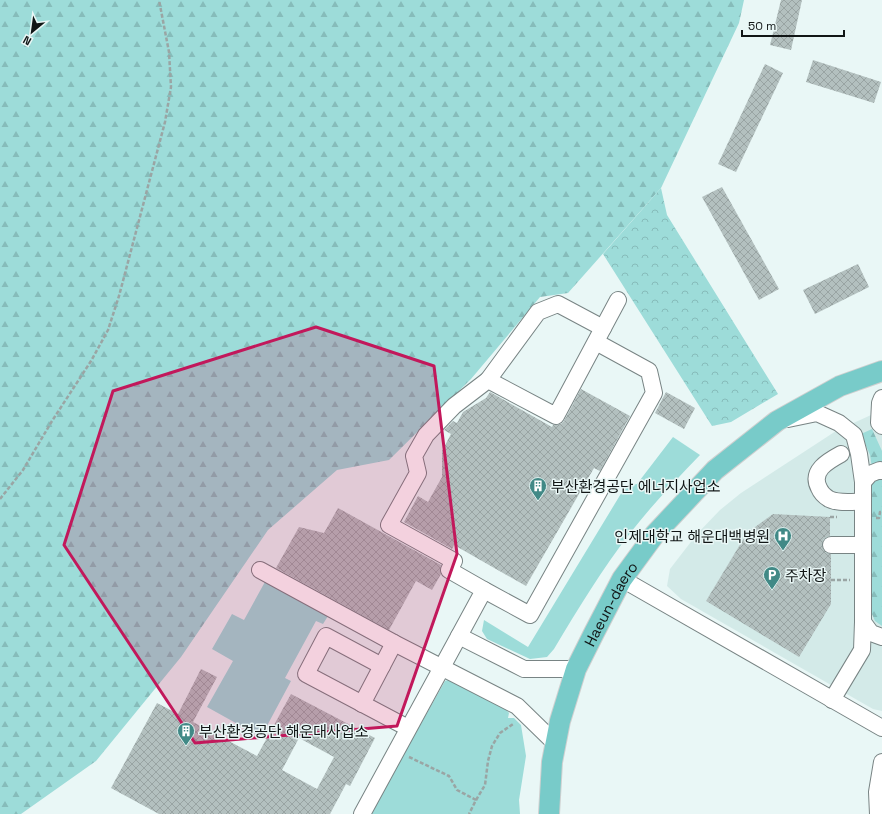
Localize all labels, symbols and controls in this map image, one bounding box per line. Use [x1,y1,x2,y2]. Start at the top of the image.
north arrow [12,12,52,52]
scale bar [742,12,844,38]
text: 50 m [748,18,776,34]
text: N [21,33,34,49]
building icon: 부산환경공단 에너지사업소 [528,476,548,501]
place label: 부산환경공단 에너지사업소 [551,477,721,496]
hospital icon: 인제대학교 해운대백병원 [773,526,793,551]
place label: 인제대학교 해운대백병원 [614,527,770,546]
street label: Haeun-daero [579,558,641,649]
parking icon: 주차장 [762,565,782,590]
place label: 주차장 [785,566,827,585]
building icon: 부산환경공단 해운대사업소 [176,721,196,746]
place label: 부산환경공단 해운대사업소 [199,722,369,741]

